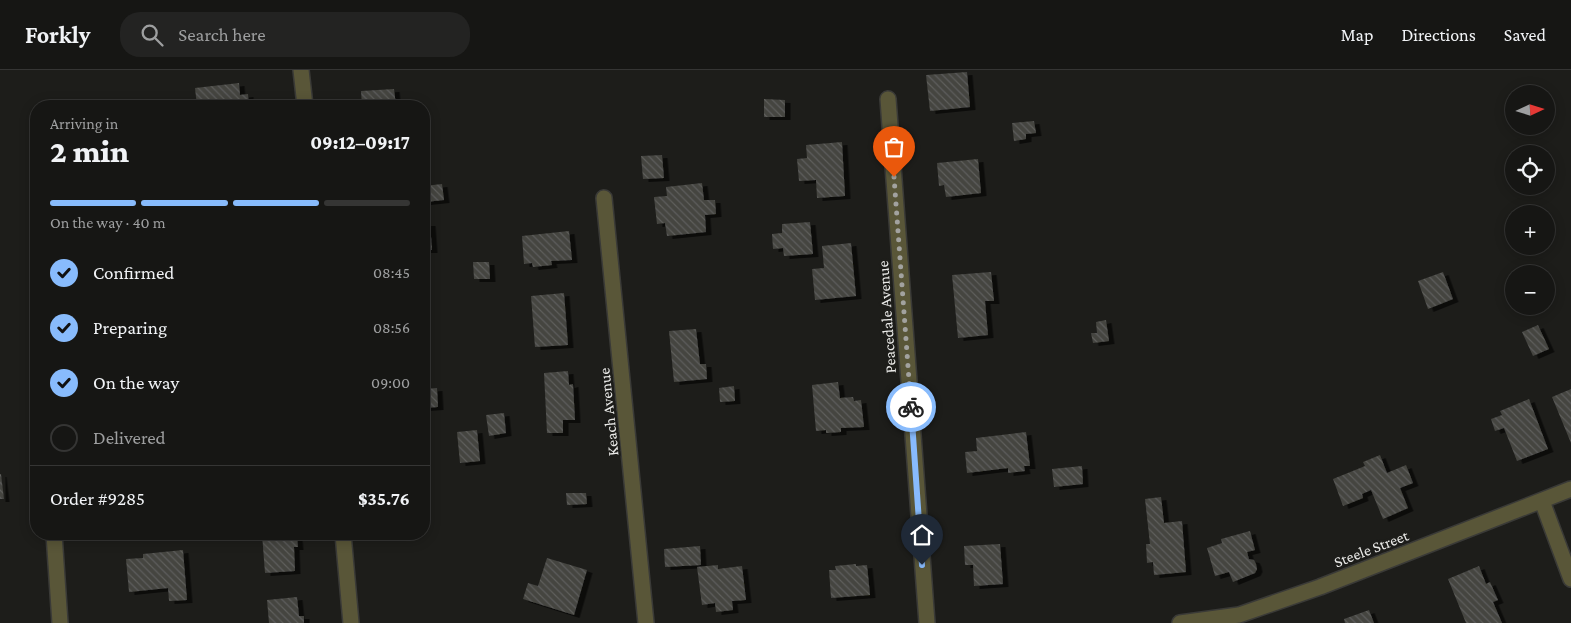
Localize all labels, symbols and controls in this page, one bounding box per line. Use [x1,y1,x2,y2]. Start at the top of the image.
search box [120,12,470,57]
text: Forkly [25,21,90,48]
icon: search [138,21,166,49]
text: Search here [178,24,266,45]
text: Map [1341,25,1373,45]
text: Directions [1401,25,1476,45]
text: Saved [1504,25,1546,45]
north arrow [1505,85,1555,135]
map controls [1505,85,1555,315]
text: Arriving in [50,115,118,132]
pin [873,126,915,177]
text: 09:12–09:17 [310,132,410,153]
text: 2 min [50,133,129,169]
icon: bag [880,133,908,161]
button: locate [1505,145,1555,195]
button: + [1505,205,1555,255]
text: On the way · 40 m [50,214,166,231]
icon: check [50,259,78,287]
street label: Peacedale Avenue [874,260,899,374]
text: Confirmed [93,262,174,283]
text: 08:45 [373,264,410,281]
button: − [1505,265,1555,315]
icon: check [50,314,78,342]
text: Preparing [93,317,167,338]
text: 08:56 [373,319,410,336]
street label: Keach Avenue [595,367,622,457]
icon: check [50,369,78,397]
text: On the way [93,372,179,393]
text: 09:00 [371,374,410,391]
courier [886,382,936,432]
icon: bike [897,393,925,421]
text: Delivered [93,427,166,448]
text: Order #9285 [50,488,145,509]
text: $35.76 [358,488,410,509]
pin [901,514,943,565]
icon: home [908,521,936,549]
street label: Steele Street [1332,526,1412,570]

